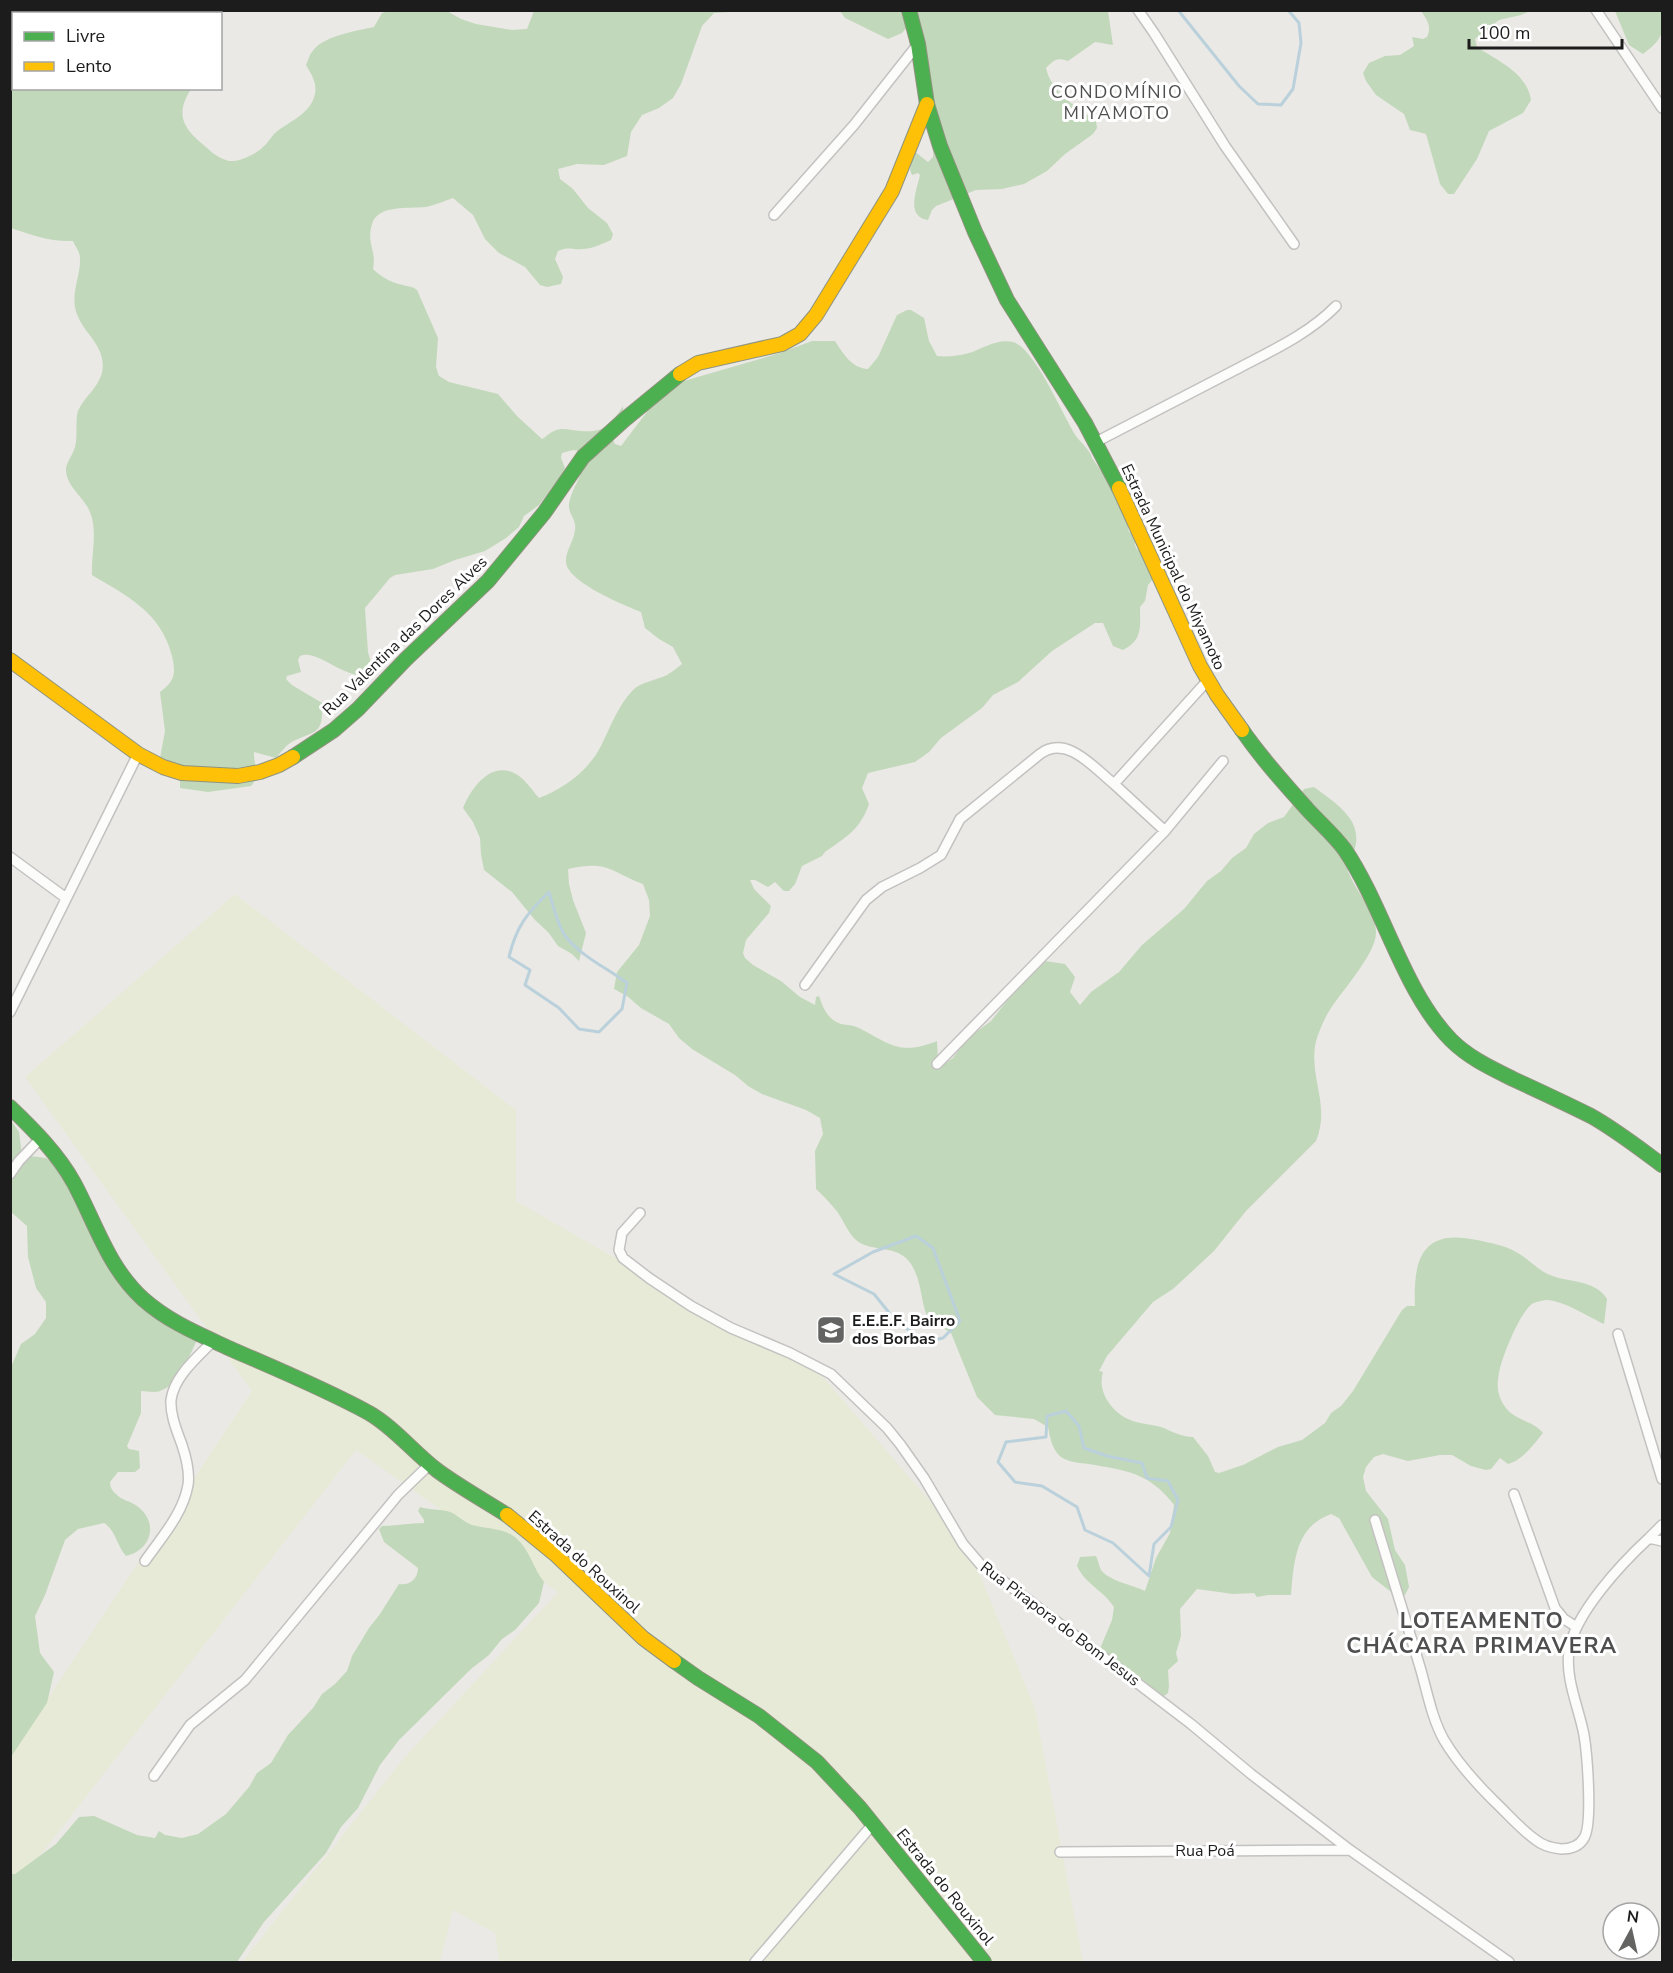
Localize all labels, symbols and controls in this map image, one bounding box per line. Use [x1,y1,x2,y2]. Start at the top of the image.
legend [12,12,222,90]
scale bar [1469,12,1622,50]
text: 100 m [1478,21,1530,45]
text: Livre [66,24,105,48]
text: Lento [66,54,112,78]
district label: CONDOMÍNIO MIYAMOTO [1051,80,1183,125]
street label: Estrada Municipal do Miyamoto [1116,460,1231,674]
street label: Rua Valentina das Dores Alves [318,551,492,721]
place label: E.E.E.F. Bairro dos Borbas [852,1310,955,1350]
school or university icon: E.E.E.F. Bairro dos Borbas [815,1314,847,1346]
street label: Estrada do Rouxinol [523,1506,645,1619]
street label: Rua Pirapora do Bom Jesus [976,1557,1144,1691]
district label: LOTEAMENTO CHÁCARA PRIMAVERA [1346,1606,1618,1661]
street label: Estrada do Rouxinol [891,1824,999,1950]
street label: Rua Poá [1175,1840,1235,1862]
north arrow [1601,1901,1661,1961]
text: N [1625,1905,1640,1929]

